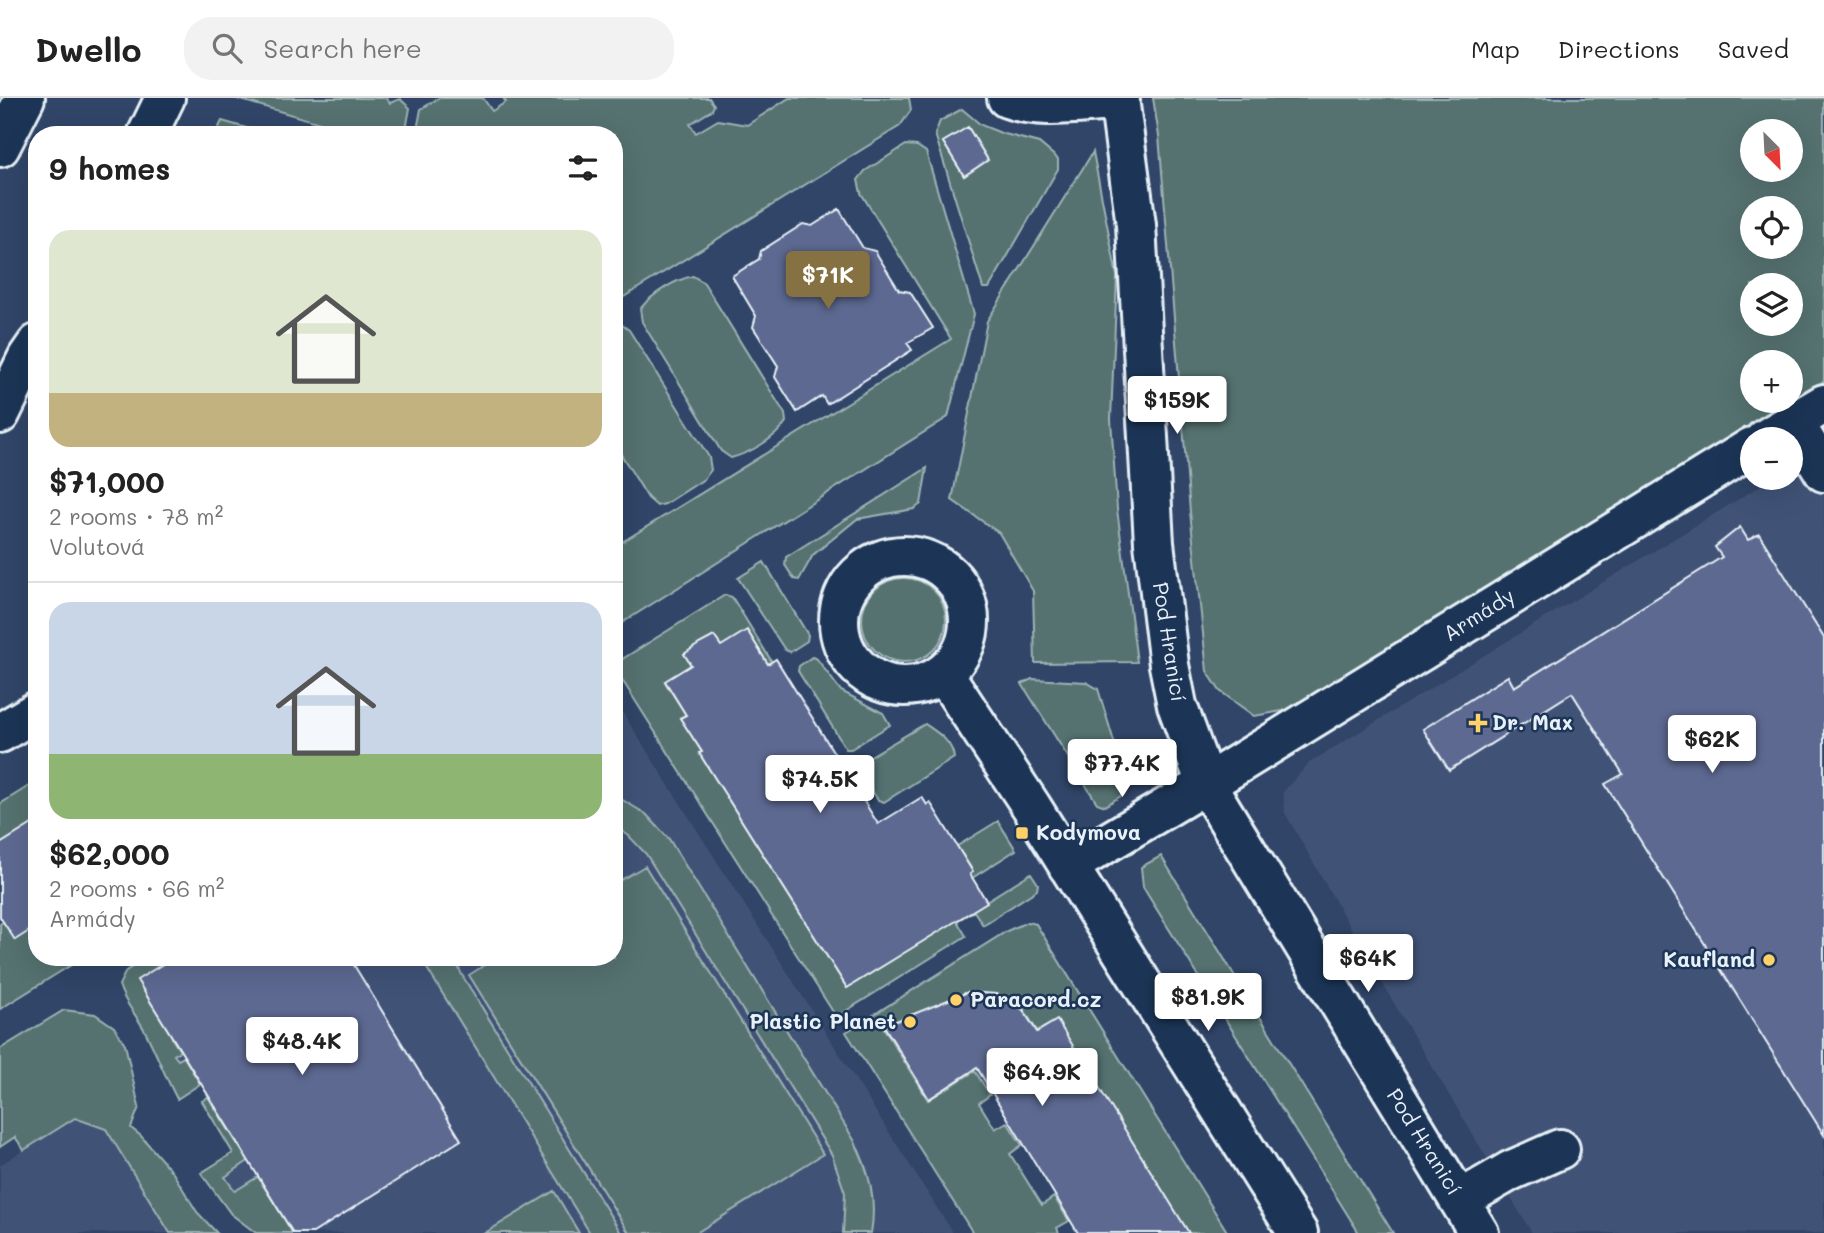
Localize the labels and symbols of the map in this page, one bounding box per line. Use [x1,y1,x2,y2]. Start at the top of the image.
north arrow [1740,119,1802,182]
pin: $71K [787,252,869,311]
pin: $159K [1128,376,1226,436]
street label: Pod Hranicí [1148,580,1193,704]
street label: Armády [1437,581,1519,646]
place label: Dr. Max [1492,708,1573,735]
marker: Dr. Max [1470,715,1486,731]
pin: $62K [1671,716,1753,775]
pin: $77.4K [1065,740,1179,799]
pin: $74.5K [763,756,877,815]
place label: Kodymova [1036,818,1141,846]
marker: Kodymova [1014,825,1030,841]
pin: $64K [1327,934,1409,994]
place label: Kaufland [1663,945,1755,972]
marker: Kaufland [1761,952,1777,968]
pin: $81.9K [1151,974,1265,1033]
place label: Paracord.cz [970,985,1102,1012]
marker: Paracord.cz [948,992,964,1008]
place label: Plastic Planet [749,1007,896,1034]
marker: Plastic Planet [902,1014,918,1030]
pin: $48.4K [245,1018,359,1077]
pin: $64.9K [985,1048,1099,1108]
street label: Pod Hranicí [1382,1083,1469,1200]

